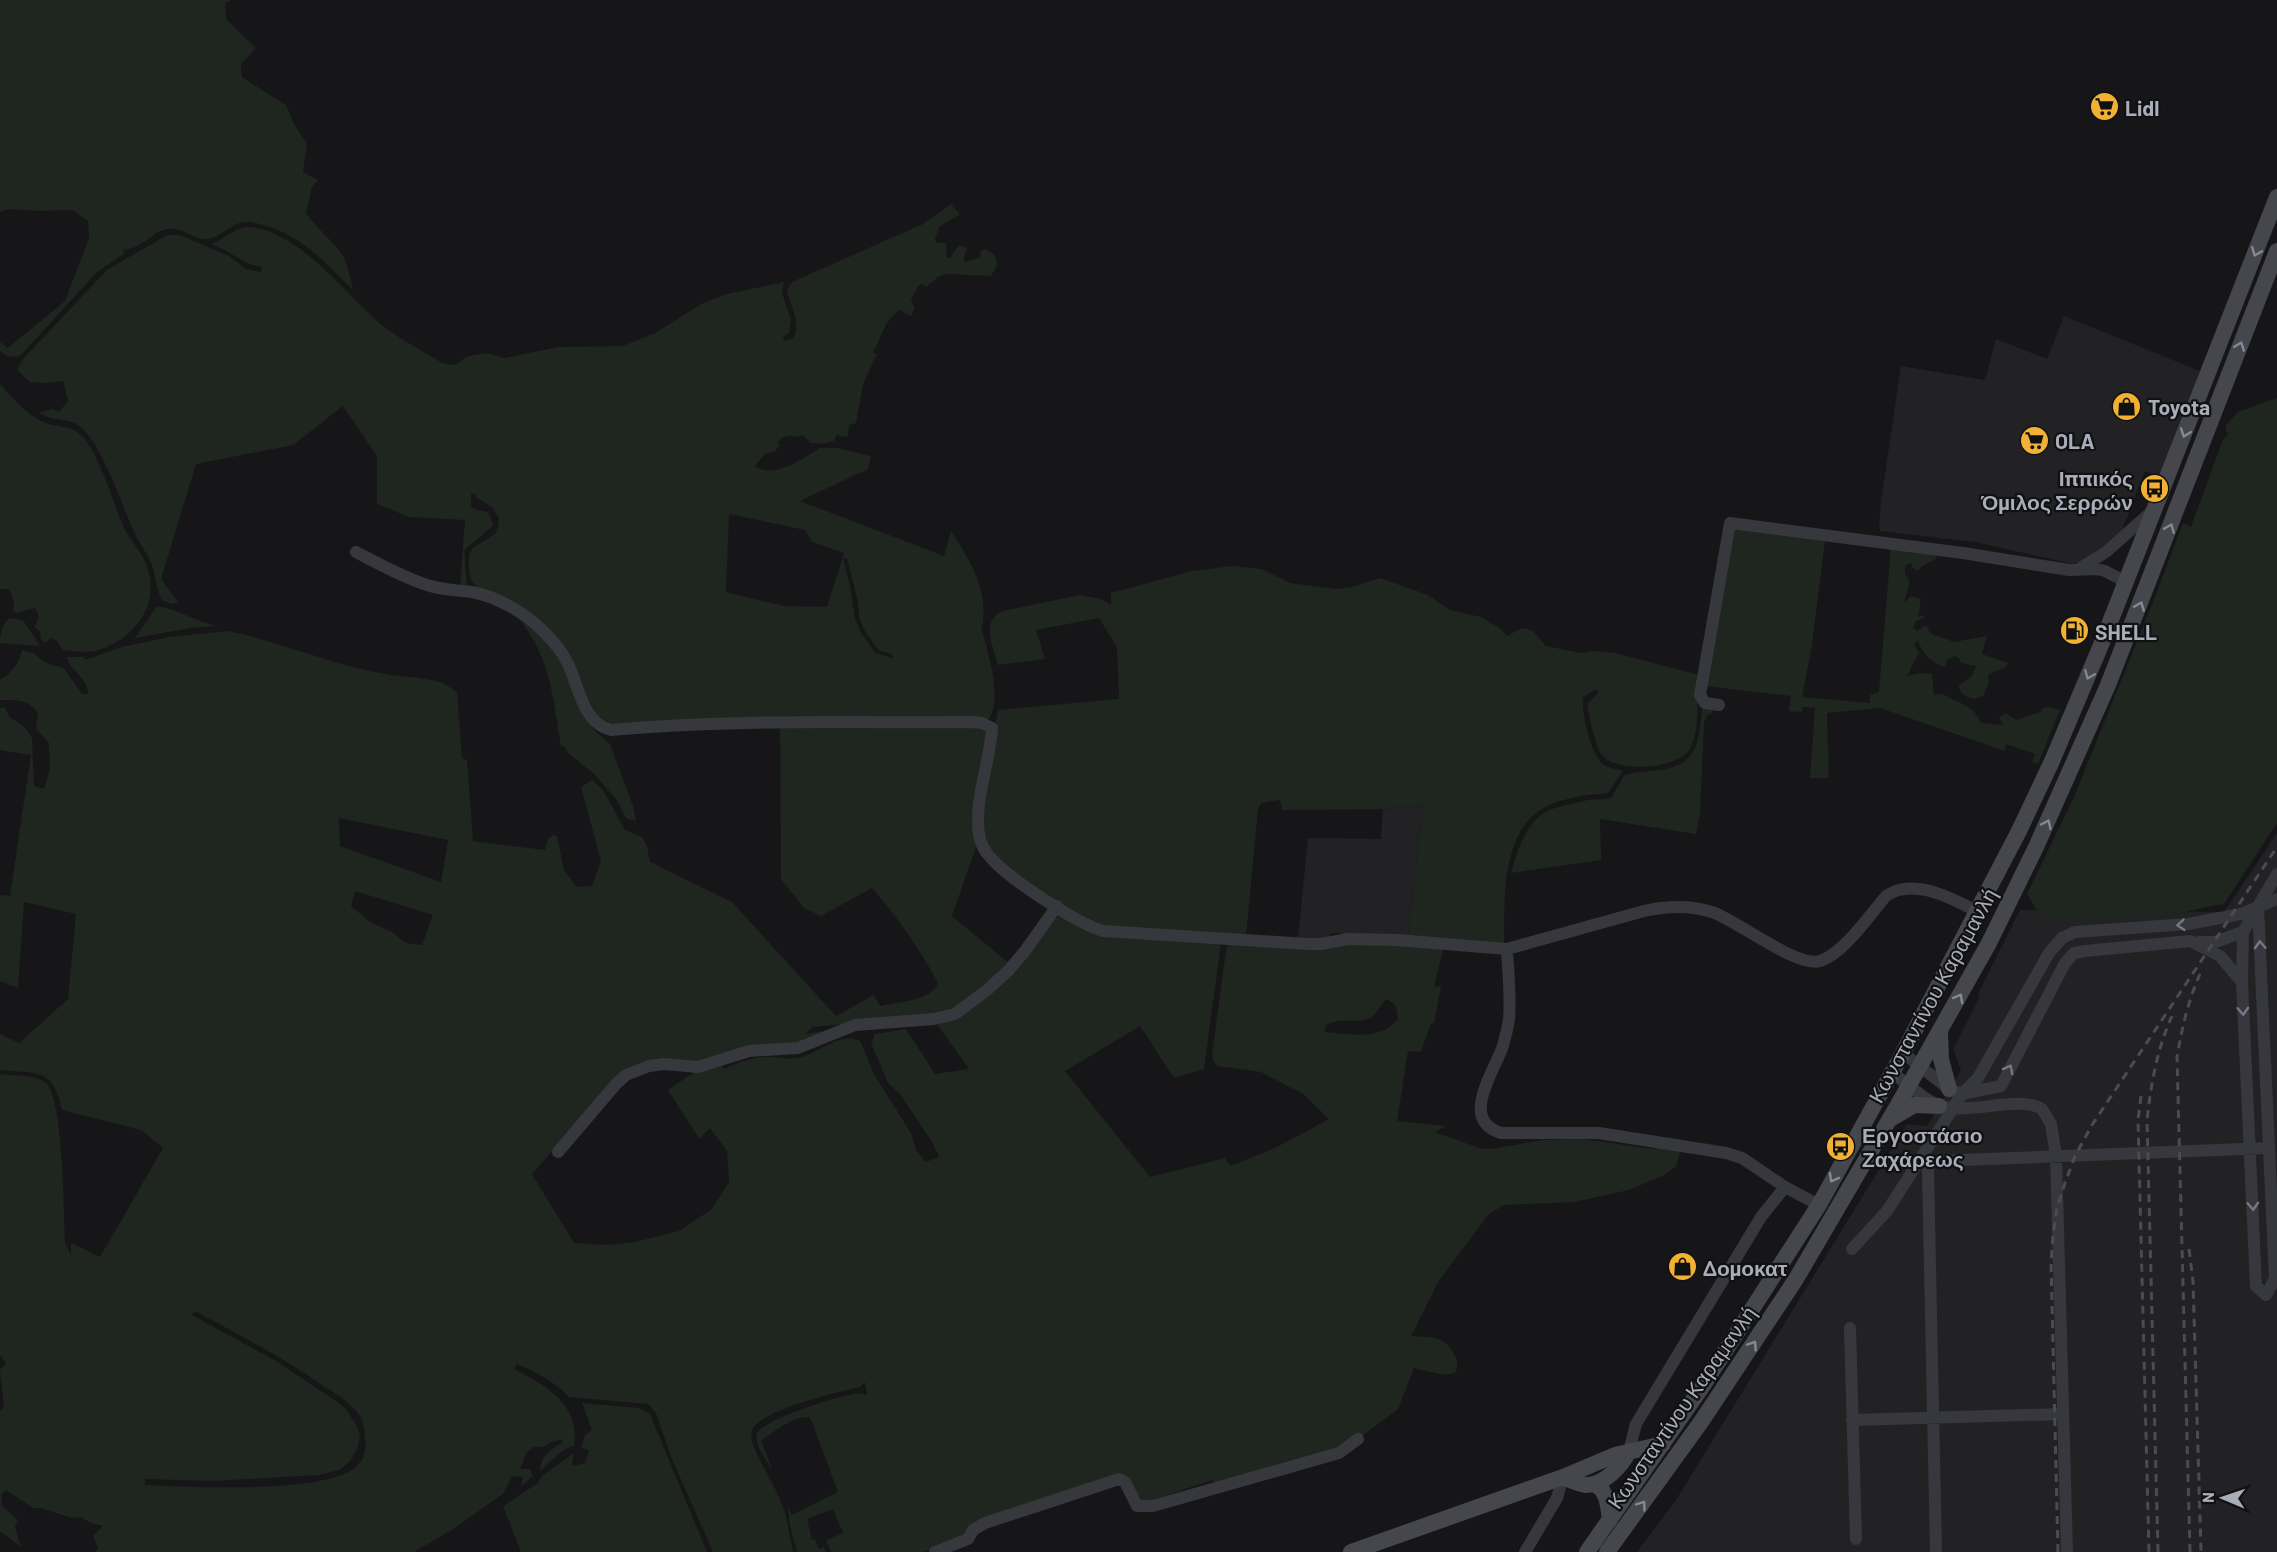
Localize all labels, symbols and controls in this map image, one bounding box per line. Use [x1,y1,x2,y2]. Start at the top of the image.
supermarket icon: Lidl [2088,91,2120,123]
place label: Lidl [2125,95,2159,120]
one-way arrow [2251,245,2263,256]
one-way arrow [2233,341,2246,352]
shop icon: Toyota [2111,390,2143,422]
place label: Toyota [2148,394,2210,419]
supermarket icon: OLA [2018,424,2050,456]
one-way arrow [2180,427,2192,438]
place label: OLA [2055,428,2095,453]
place label: Ιππικός Όμιλος Σερρών [1980,465,2133,515]
bus stop icon: Ιππικός Όμιλος Σερρών [2138,473,2170,505]
one-way arrow [2163,523,2175,534]
one-way arrow [2132,601,2145,611]
fuel station icon: SHELL [2058,615,2090,647]
place label: SHELL [2095,619,2157,644]
one-way arrow [2084,669,2096,680]
one-way arrow [2040,819,2052,830]
street label: Κωνσταντίνου Καραμανλή [1863,883,2001,1107]
one-way arrow [2176,918,2185,931]
one-way arrow [2253,941,2266,950]
one-way arrow [1952,993,1963,1004]
one-way arrow [2237,1006,2250,1015]
one-way arrow [2002,1065,2014,1076]
place label: Εργοστάσιο Ζαχάρεως [1862,1122,1983,1172]
bus stop icon: Εργοστάσιο Ζαχάρεως [1825,1130,1857,1162]
one-way arrow [1829,1172,1840,1182]
one-way arrow [2246,1201,2259,1210]
shop icon: Δομοκατ [1666,1251,1698,1283]
place label: Δομοκατ [1703,1255,1788,1280]
street label: Κωνσταντίνου Καραμανλή [1602,1301,1760,1513]
one-way arrow [1746,1341,1757,1352]
north arrow [2193,1468,2253,1528]
text: N [2198,1492,2217,1503]
one-way arrow [1635,1500,1646,1511]

